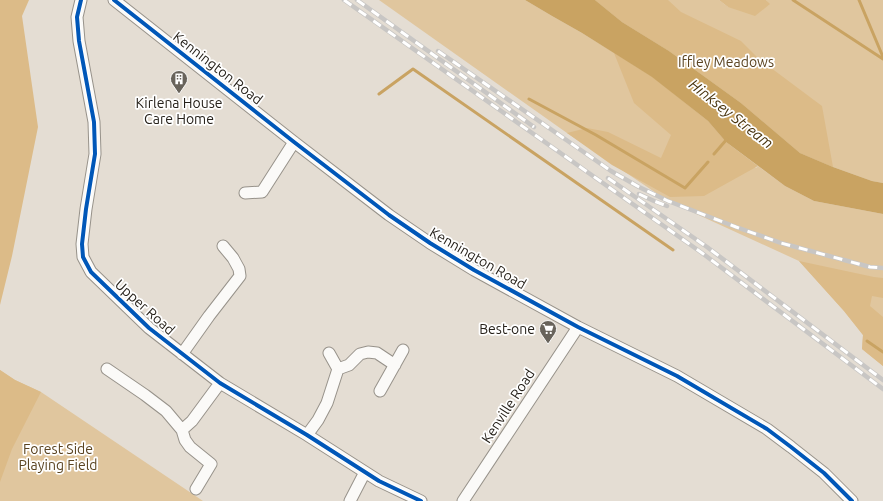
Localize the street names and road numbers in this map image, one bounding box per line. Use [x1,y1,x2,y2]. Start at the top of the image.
street label: Kennington Road [170,28,266,108]
street label: Kennington Road [427,224,529,292]
street label: Upper Road [112,276,178,338]
street label: Kenville Road [478,366,538,446]

